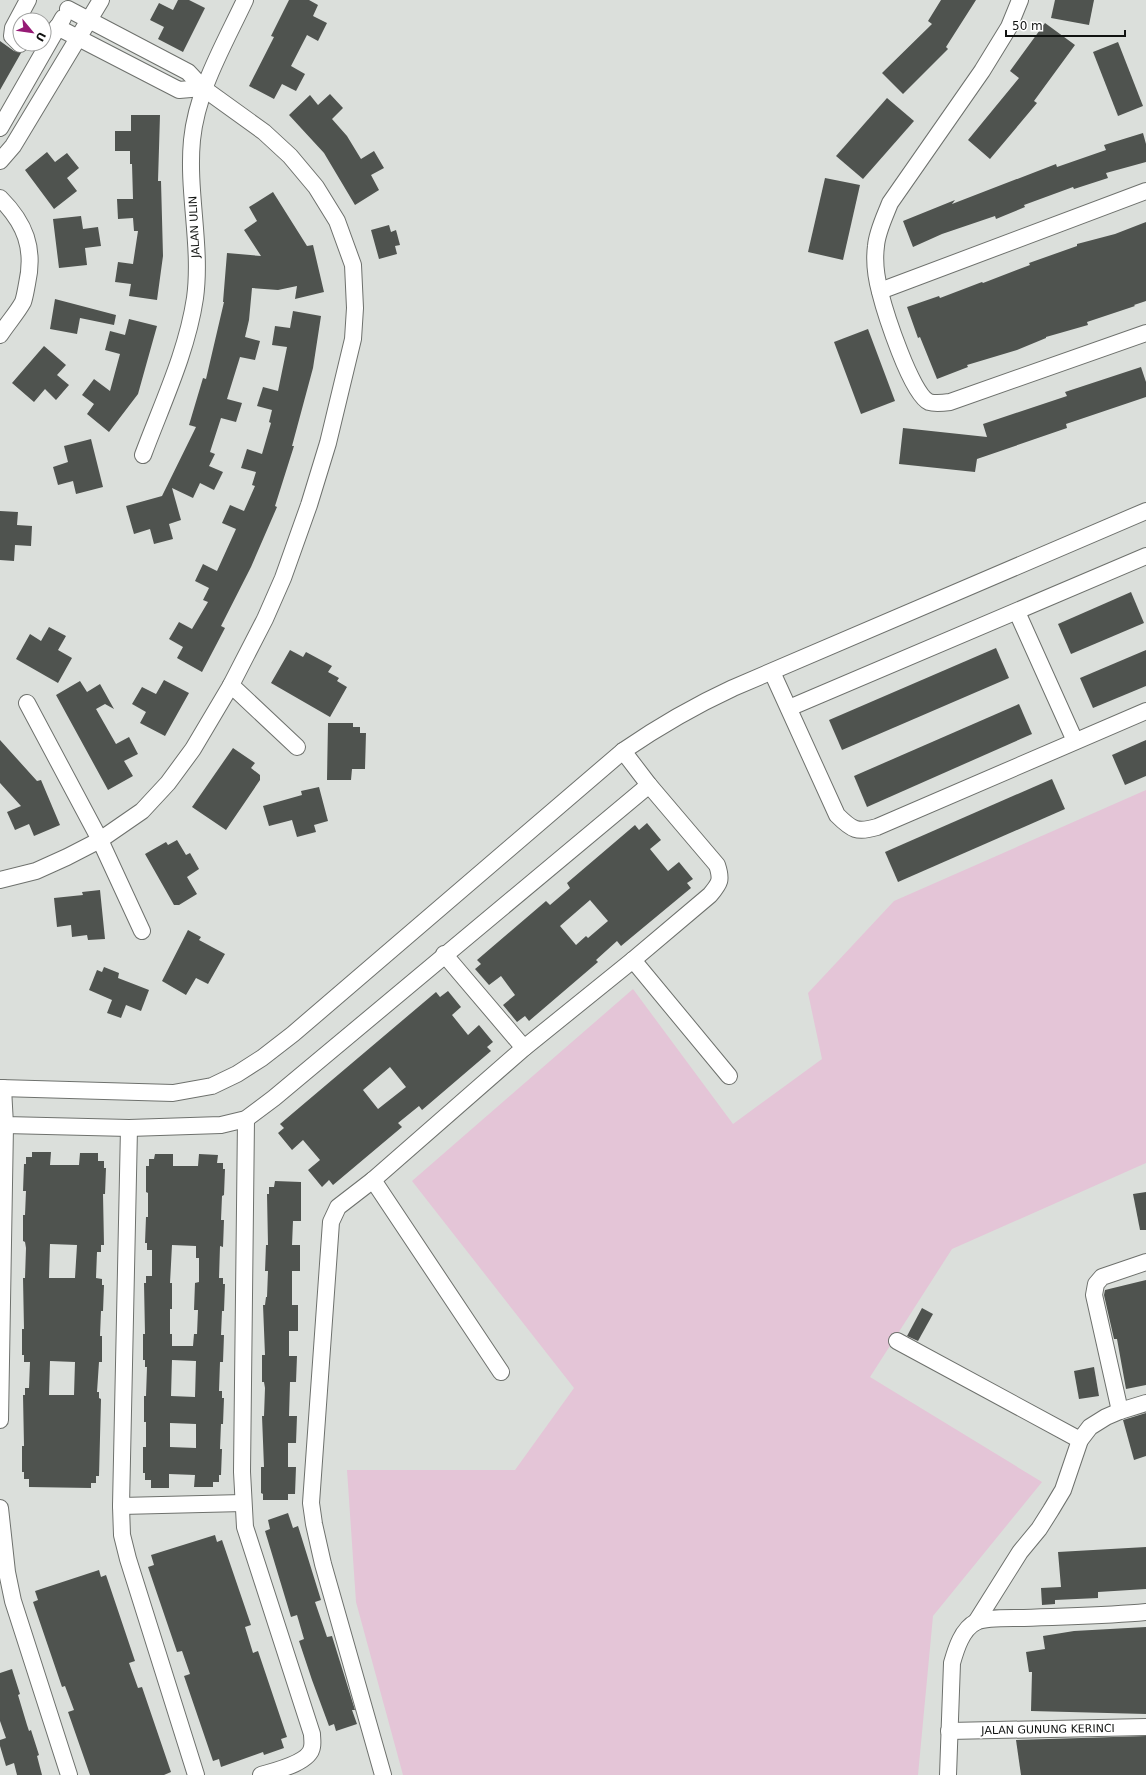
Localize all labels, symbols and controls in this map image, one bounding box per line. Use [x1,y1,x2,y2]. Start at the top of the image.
north arrow [12,12,52,52]
scale bar [1006,12,1125,38]
text: 50 m [1012,19,1043,33]
text: U [32,30,48,44]
street label: JALAN ULIN [186,196,203,259]
street label: JALAN GUNUNG KERINCI [980,1722,1115,1737]

